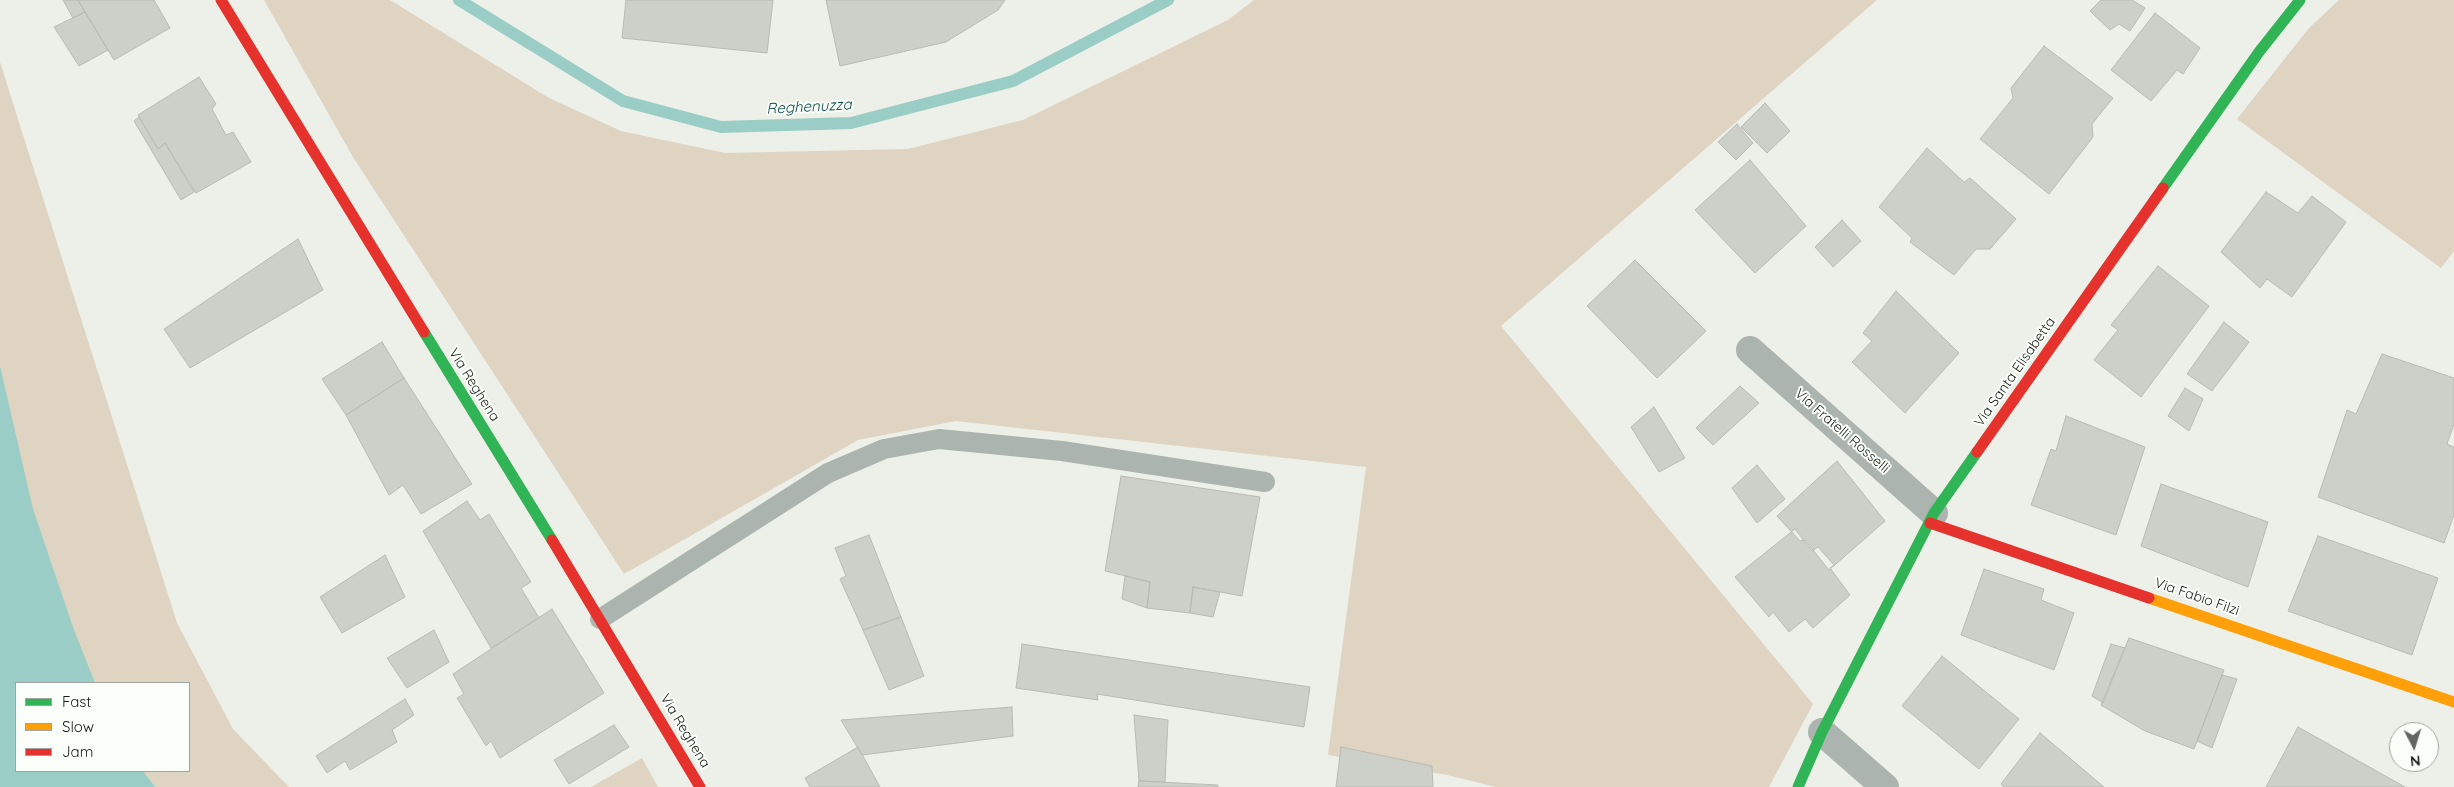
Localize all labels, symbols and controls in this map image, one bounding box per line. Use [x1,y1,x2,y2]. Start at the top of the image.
water label: Reghenuzza [766,96,852,118]
street label: Via Santa Elisabetta [1971,314,2059,430]
street label: Via Reghena [445,345,503,425]
street label: Via Fratelli Rosselli [1791,385,1893,477]
street label: Via Fabio Filzi [2153,575,2241,619]
legend [15,682,190,772]
street label: Via Reghena [656,691,714,771]
text: Fast [62,692,91,711]
text: Slow [62,717,94,736]
north arrow [2389,722,2439,772]
text: Jam [62,742,93,761]
text: N [2409,752,2421,770]

